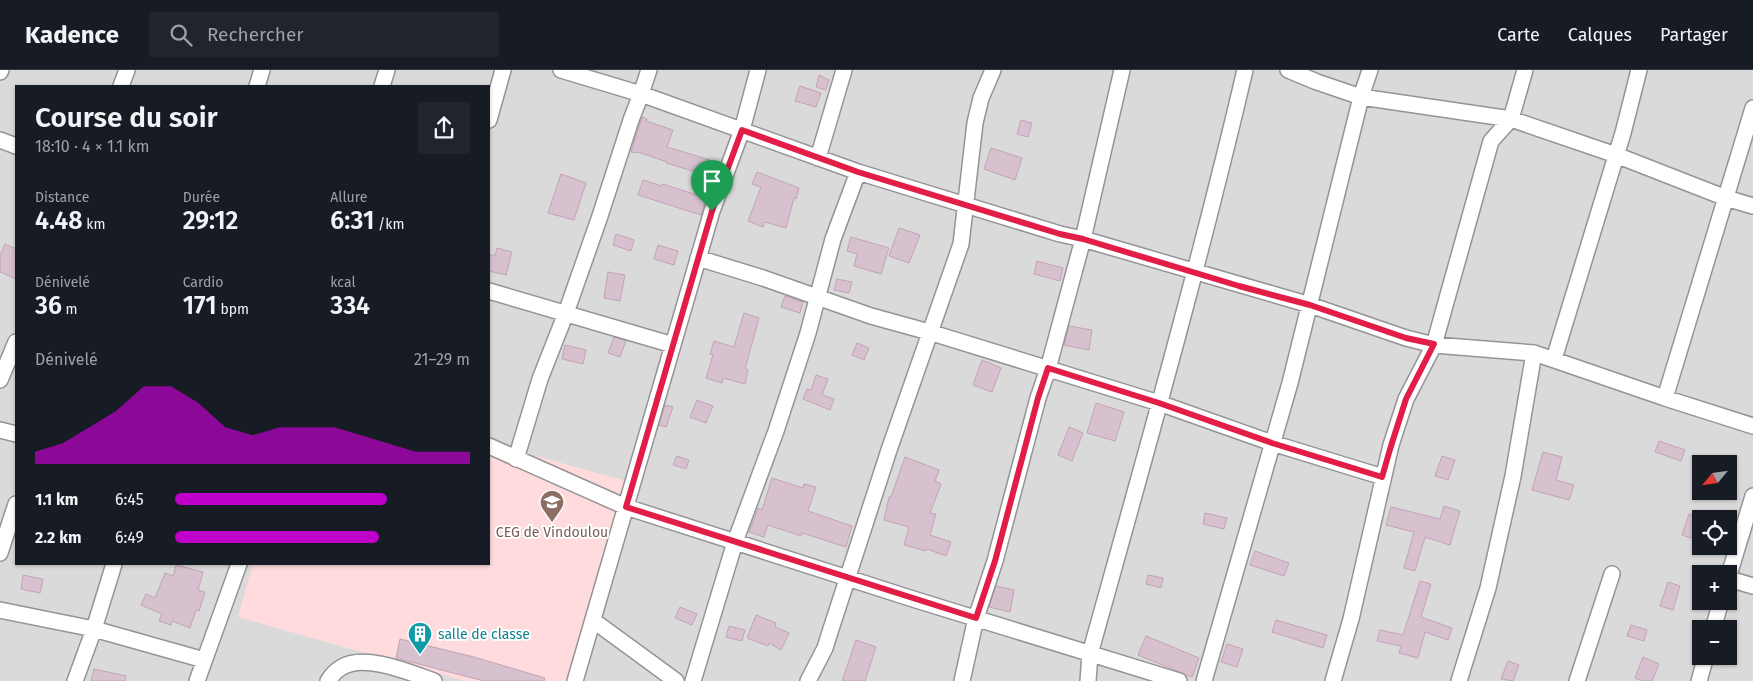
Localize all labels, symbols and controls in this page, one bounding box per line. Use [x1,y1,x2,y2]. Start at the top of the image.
search box [149,12,499,57]
text: Kadence [25,21,119,49]
icon: search [167,21,195,49]
text: Rechercher [207,23,304,46]
text: Carte [1497,24,1540,46]
text: Calques [1568,24,1632,46]
text: Partager [1660,24,1728,46]
text: Course du soir [35,101,218,134]
button: share [418,102,470,154]
text: 18:10 · 4 × 1.1 km [35,137,149,156]
pin [691,160,733,211]
icon: arrive [698,167,726,195]
text: Distance [35,189,89,206]
text: Durée [183,189,220,206]
text: Allure [330,189,367,206]
text: 4.48 [35,206,83,236]
text: 29:12 [183,206,238,236]
text: 6:31 [330,206,374,236]
text: km [83,216,105,233]
text: /km [374,216,404,233]
text: Dénivelé [35,274,90,291]
text: Cardio [183,274,223,291]
text: kcal [330,274,356,291]
text: 36 [35,291,62,321]
text: 171 [183,291,217,321]
text: 334 [330,291,370,321]
text: m [62,301,78,318]
text: bpm [217,301,249,318]
text: Dénivelé [35,350,98,369]
text: 21–29 m [414,350,470,369]
north arrow [1692,455,1738,500]
map controls [1692,455,1737,665]
school or university icon: CEG de Vindoulou [539,489,565,523]
text: 1.1 km [35,490,78,509]
text: 6:45 [115,490,144,509]
button: locate [1692,510,1737,555]
place label: CEG de Vindoulou [496,524,608,541]
text: 2.2 km [35,528,82,547]
text: 6:49 [115,528,144,547]
button: + [1692,565,1737,610]
button: − [1692,620,1737,665]
building icon: salle de classe [407,621,433,655]
place label: salle de classe [438,626,530,643]

